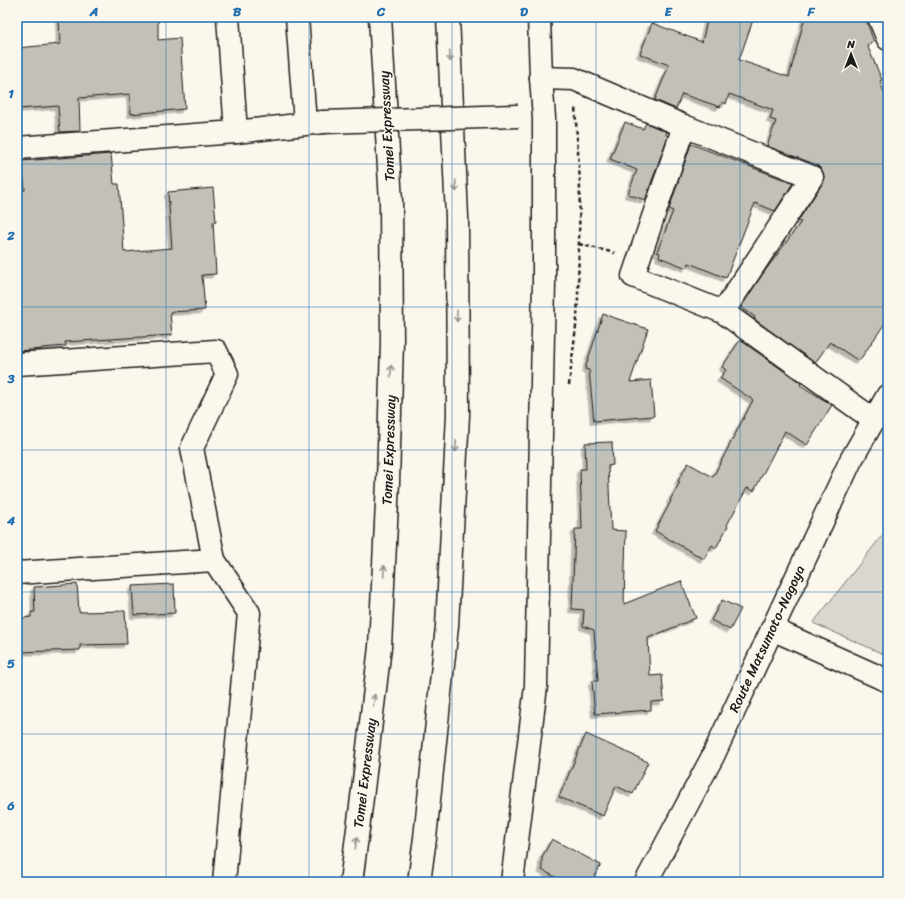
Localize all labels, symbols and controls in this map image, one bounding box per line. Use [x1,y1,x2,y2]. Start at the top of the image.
text: A [89,0,98,23]
text: B [233,0,242,23]
text: C [376,0,386,23]
text: D [520,0,528,23]
text: E [664,0,673,23]
text: F [806,0,815,23]
north arrow [831,34,871,74]
text: N [846,35,855,54]
one-way arrow [446,49,454,62]
street label: Tomei Expressway [372,69,402,182]
text: 1 [8,82,14,105]
one-way arrow [452,179,459,192]
text: 2 [6,224,15,247]
one-way arrow [453,309,461,322]
one-way arrow [387,365,395,378]
text: 3 [6,367,15,390]
street label: Tomei Expressway [375,394,403,506]
one-way arrow [453,439,460,452]
text: 4 [6,509,16,532]
street label: Route Matsumoto-Nagoya [722,561,812,717]
one-way arrow [380,565,387,578]
text: 5 [7,652,15,675]
one-way arrow [370,694,377,707]
street label: Tomei Expressway [346,716,384,829]
text: 6 [6,794,15,817]
one-way arrow [352,837,360,850]

